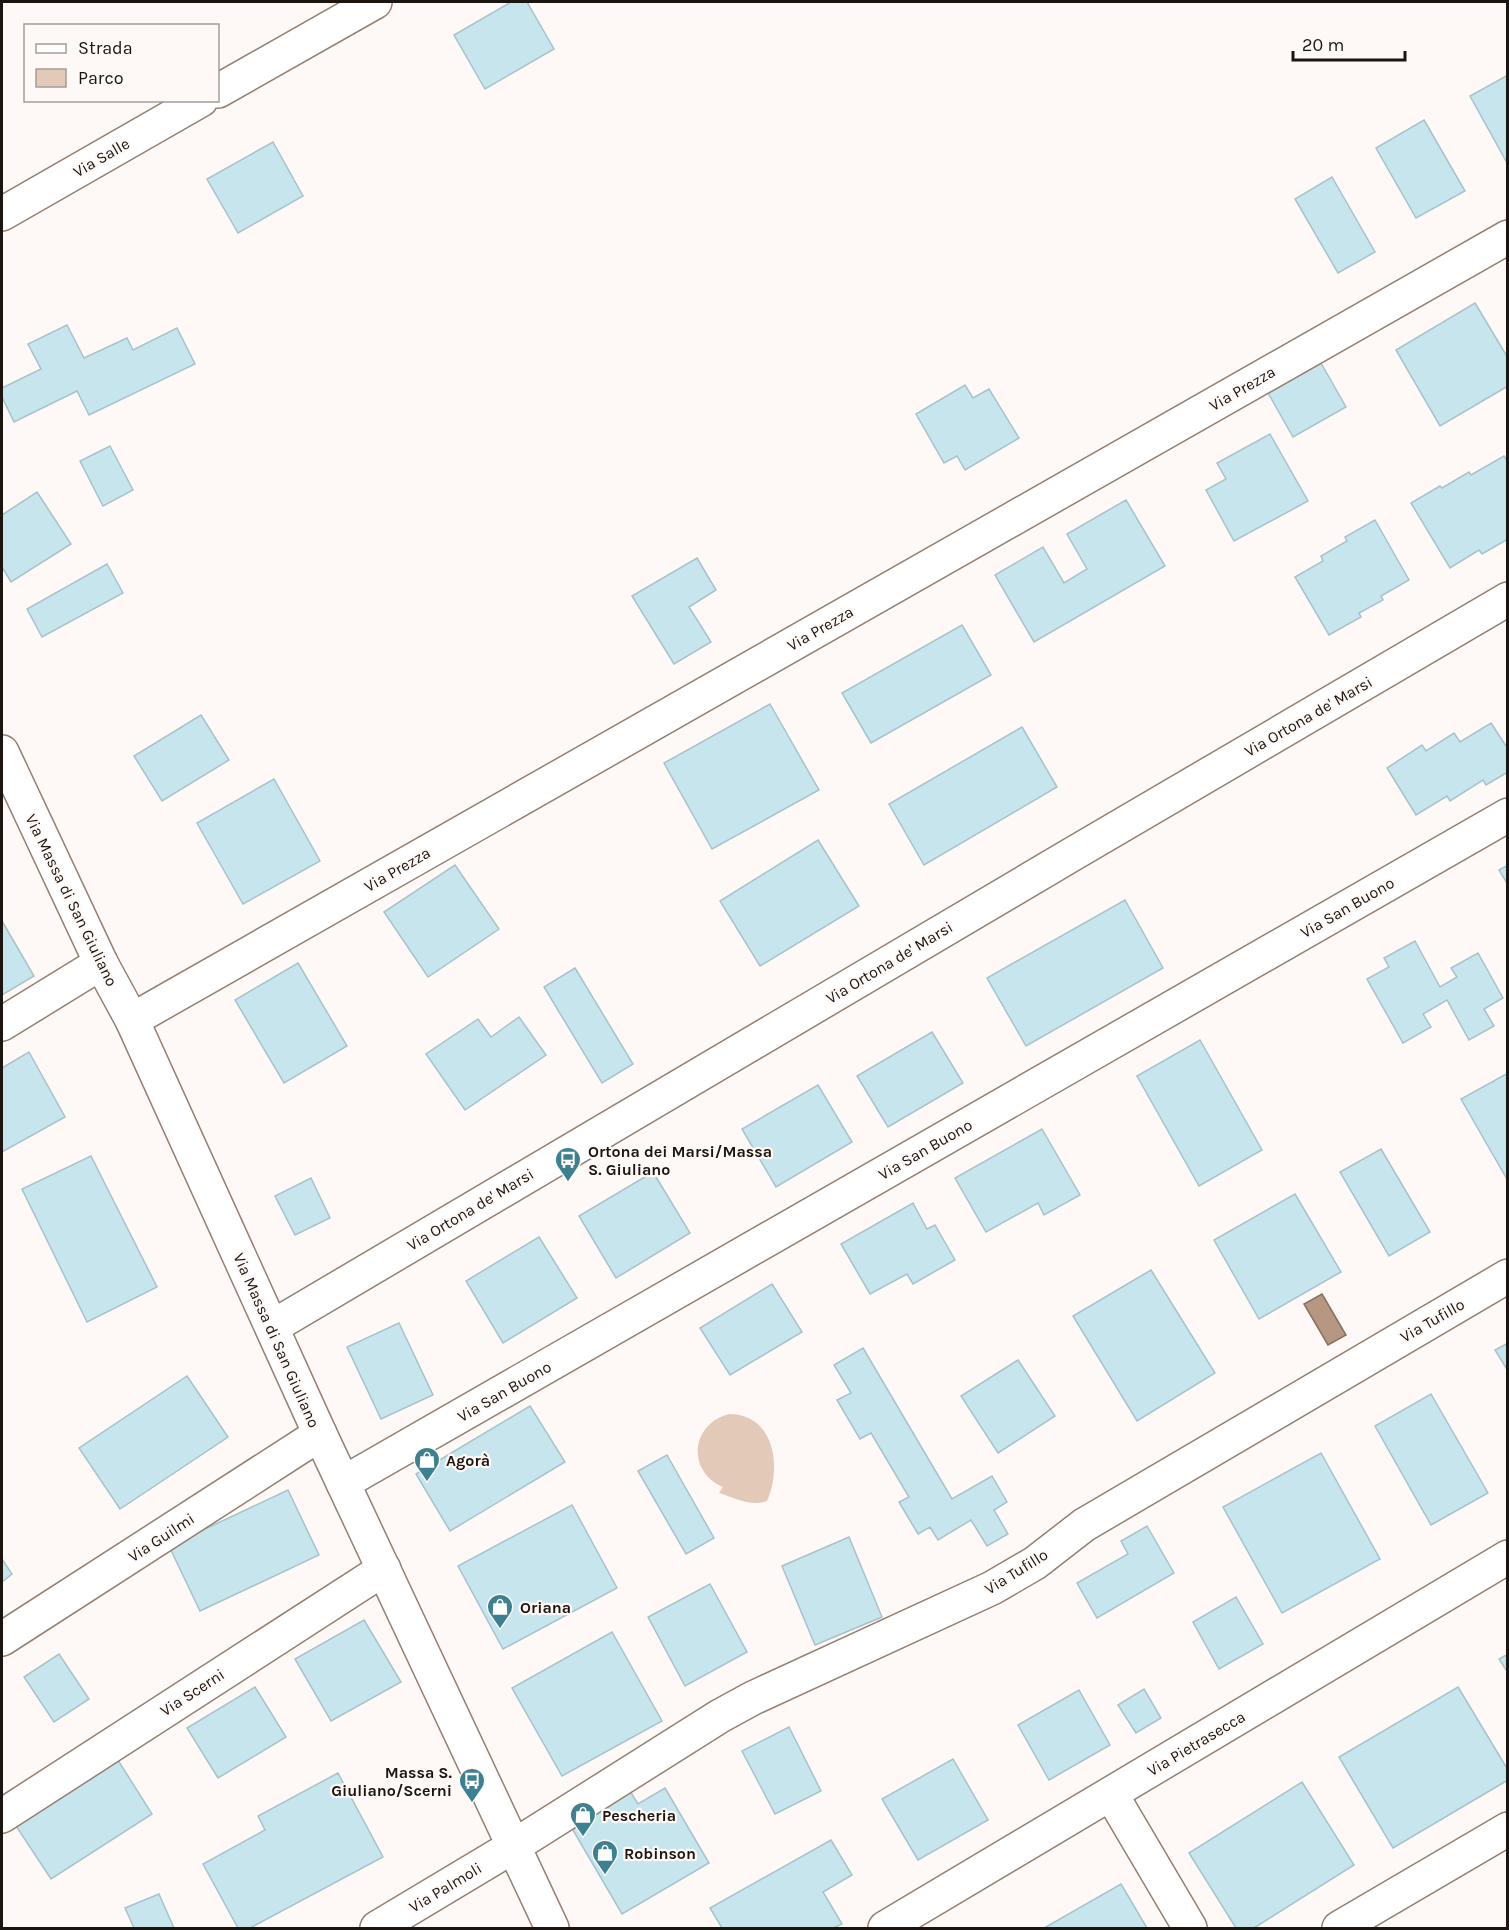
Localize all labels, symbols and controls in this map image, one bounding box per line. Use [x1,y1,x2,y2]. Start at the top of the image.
legend [24,24,219,102]
scale bar [1293,24,1406,62]
text: 20 m [1302,34,1344,56]
text: Strada [78,37,133,59]
text: Parco [78,67,124,89]
street label: Via Salle [70,134,133,181]
street label: Via Prezza [1206,362,1279,415]
street label: Via Prezza [784,602,857,655]
street label: Via Ortona de' Marsi [1241,672,1376,761]
street label: Via Massa di San Giuliano [22,811,122,989]
street label: Via Prezza [361,843,434,896]
street label: Via San Buono [1297,873,1398,942]
street label: Via Ortona de' Marsi [822,917,956,1008]
street label: Via San Buono [875,1115,976,1184]
place label: Ortona dei Marsi/Massa S. Giuliano [588,1142,772,1179]
bus stop icon: Ortona dei Marsi/Massa S. Giuliano [553,1145,583,1183]
street label: Via Ortona de' Marsi [403,1164,537,1255]
street label: Via Massa di San Giuliano [229,1250,324,1431]
street label: Via Tufillo [1397,1294,1468,1346]
street label: Via San Buono [454,1357,555,1426]
shop icon: Agorà [412,1445,442,1483]
place label: Agorà [446,1451,490,1470]
street label: Via Guilmi [124,1509,198,1566]
street label: Via Tufillo [981,1545,1051,1598]
shop icon: Oriana [485,1592,515,1630]
place label: Oriana [520,1598,571,1617]
street label: Via Scerni [157,1665,228,1720]
street label: Via Pietrasecca [1144,1707,1249,1780]
place label: Massa S. Giuliano/Scerni [331,1763,453,1800]
bus stop icon: Massa S. Giuliano/Scerni [457,1766,487,1804]
shop icon: Pescheria [568,1800,598,1838]
place label: Pescheria [602,1806,676,1825]
shop icon: Robinson [590,1838,620,1876]
place label: Robinson [624,1844,696,1863]
street label: Via Palmoli [405,1858,485,1917]

